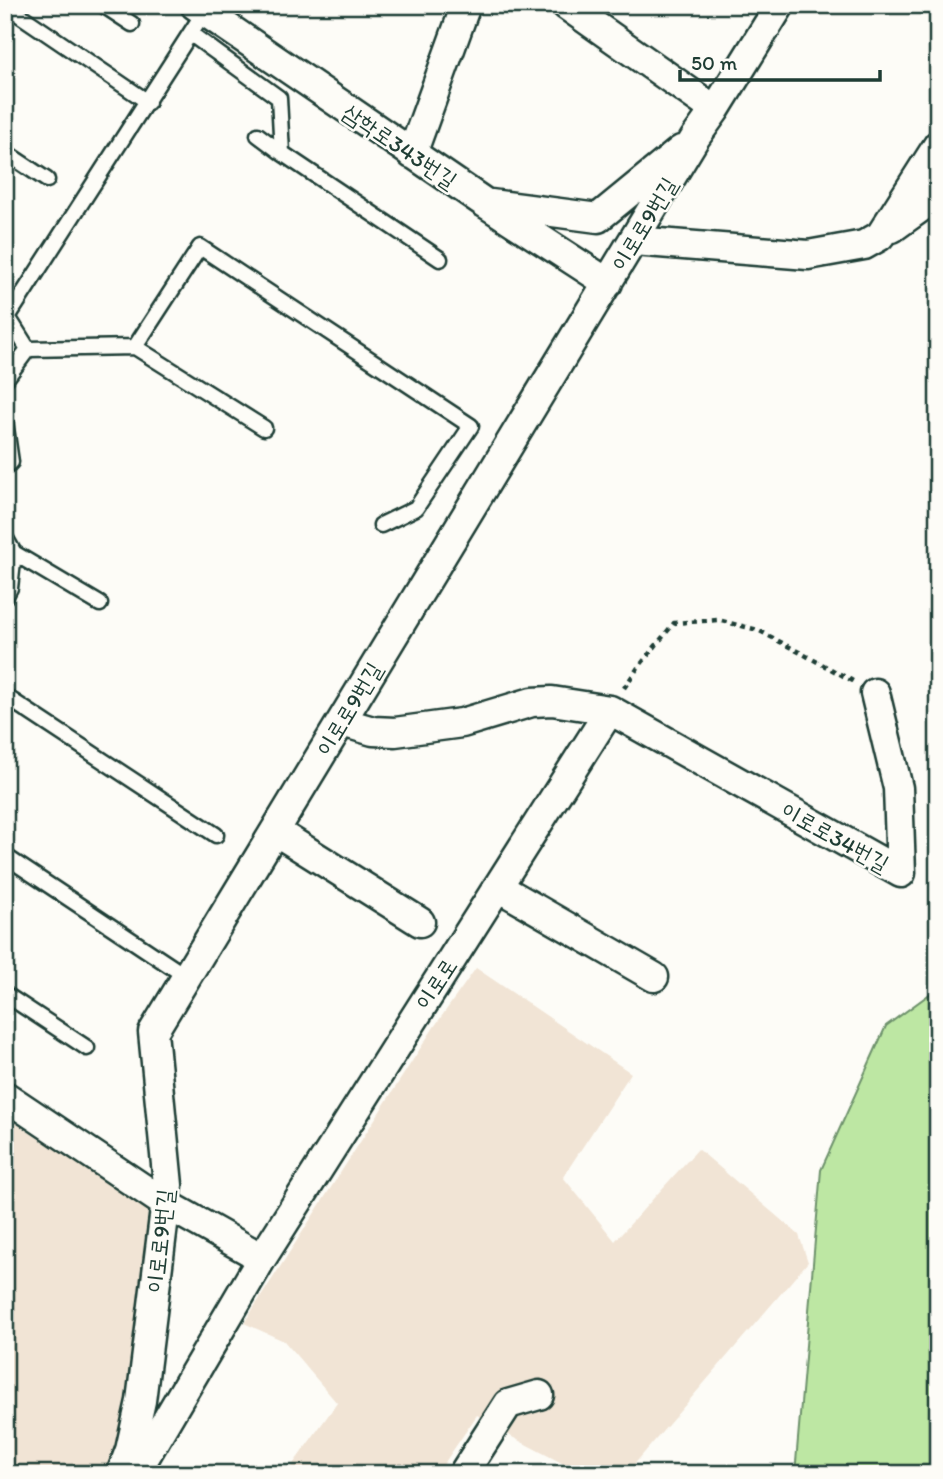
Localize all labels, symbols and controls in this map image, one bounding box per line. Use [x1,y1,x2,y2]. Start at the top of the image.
scale bar [680,38,880,82]
text: 50 m [691,50,738,75]
street label: 삼학로343번길 [338,98,462,194]
street label: 이로로9번길 [605,172,683,276]
street label: 이로로9번길 [310,657,388,761]
street label: 이로로34번길 [776,796,894,878]
street label: 이로로 [409,953,463,1015]
street label: 이로로9번길 [141,1188,179,1294]

